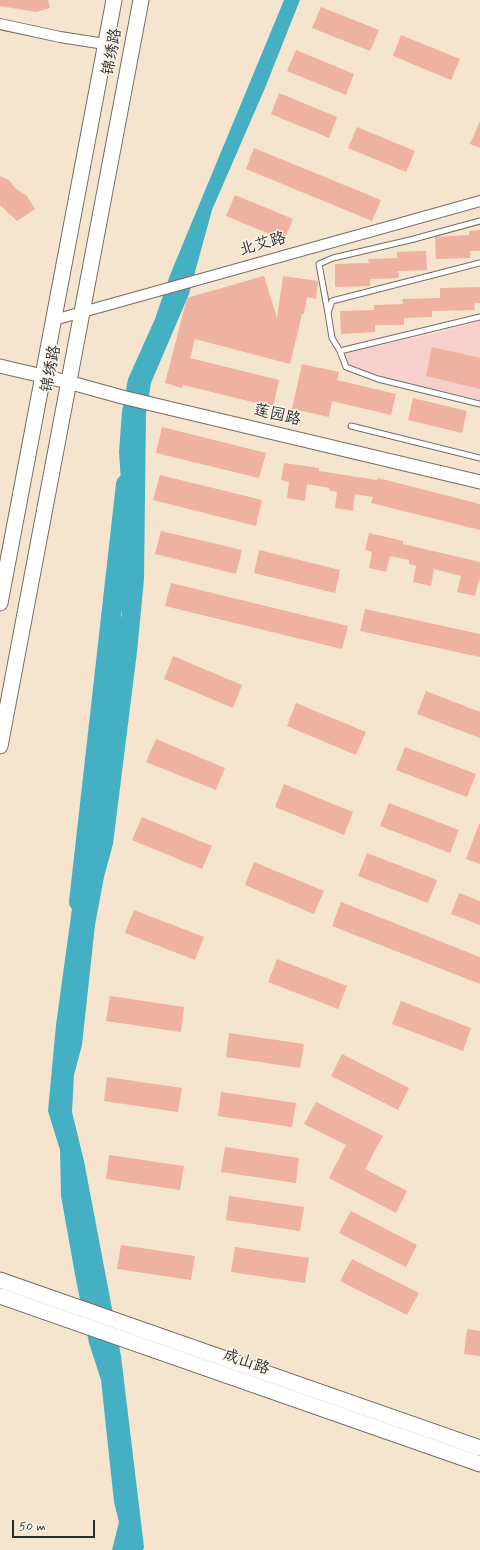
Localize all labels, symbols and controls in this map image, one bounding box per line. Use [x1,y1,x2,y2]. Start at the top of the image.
street label: 锦绣路 [99,27,127,77]
street label: 北艾路 [237,229,289,261]
street label: 锦绣路 [38,344,66,394]
street label: 莲园路 [251,401,303,431]
street label: 成山路 [220,1346,272,1380]
scale bar [14,1512,97,1538]
text: 50 m [19,1519,46,1535]

